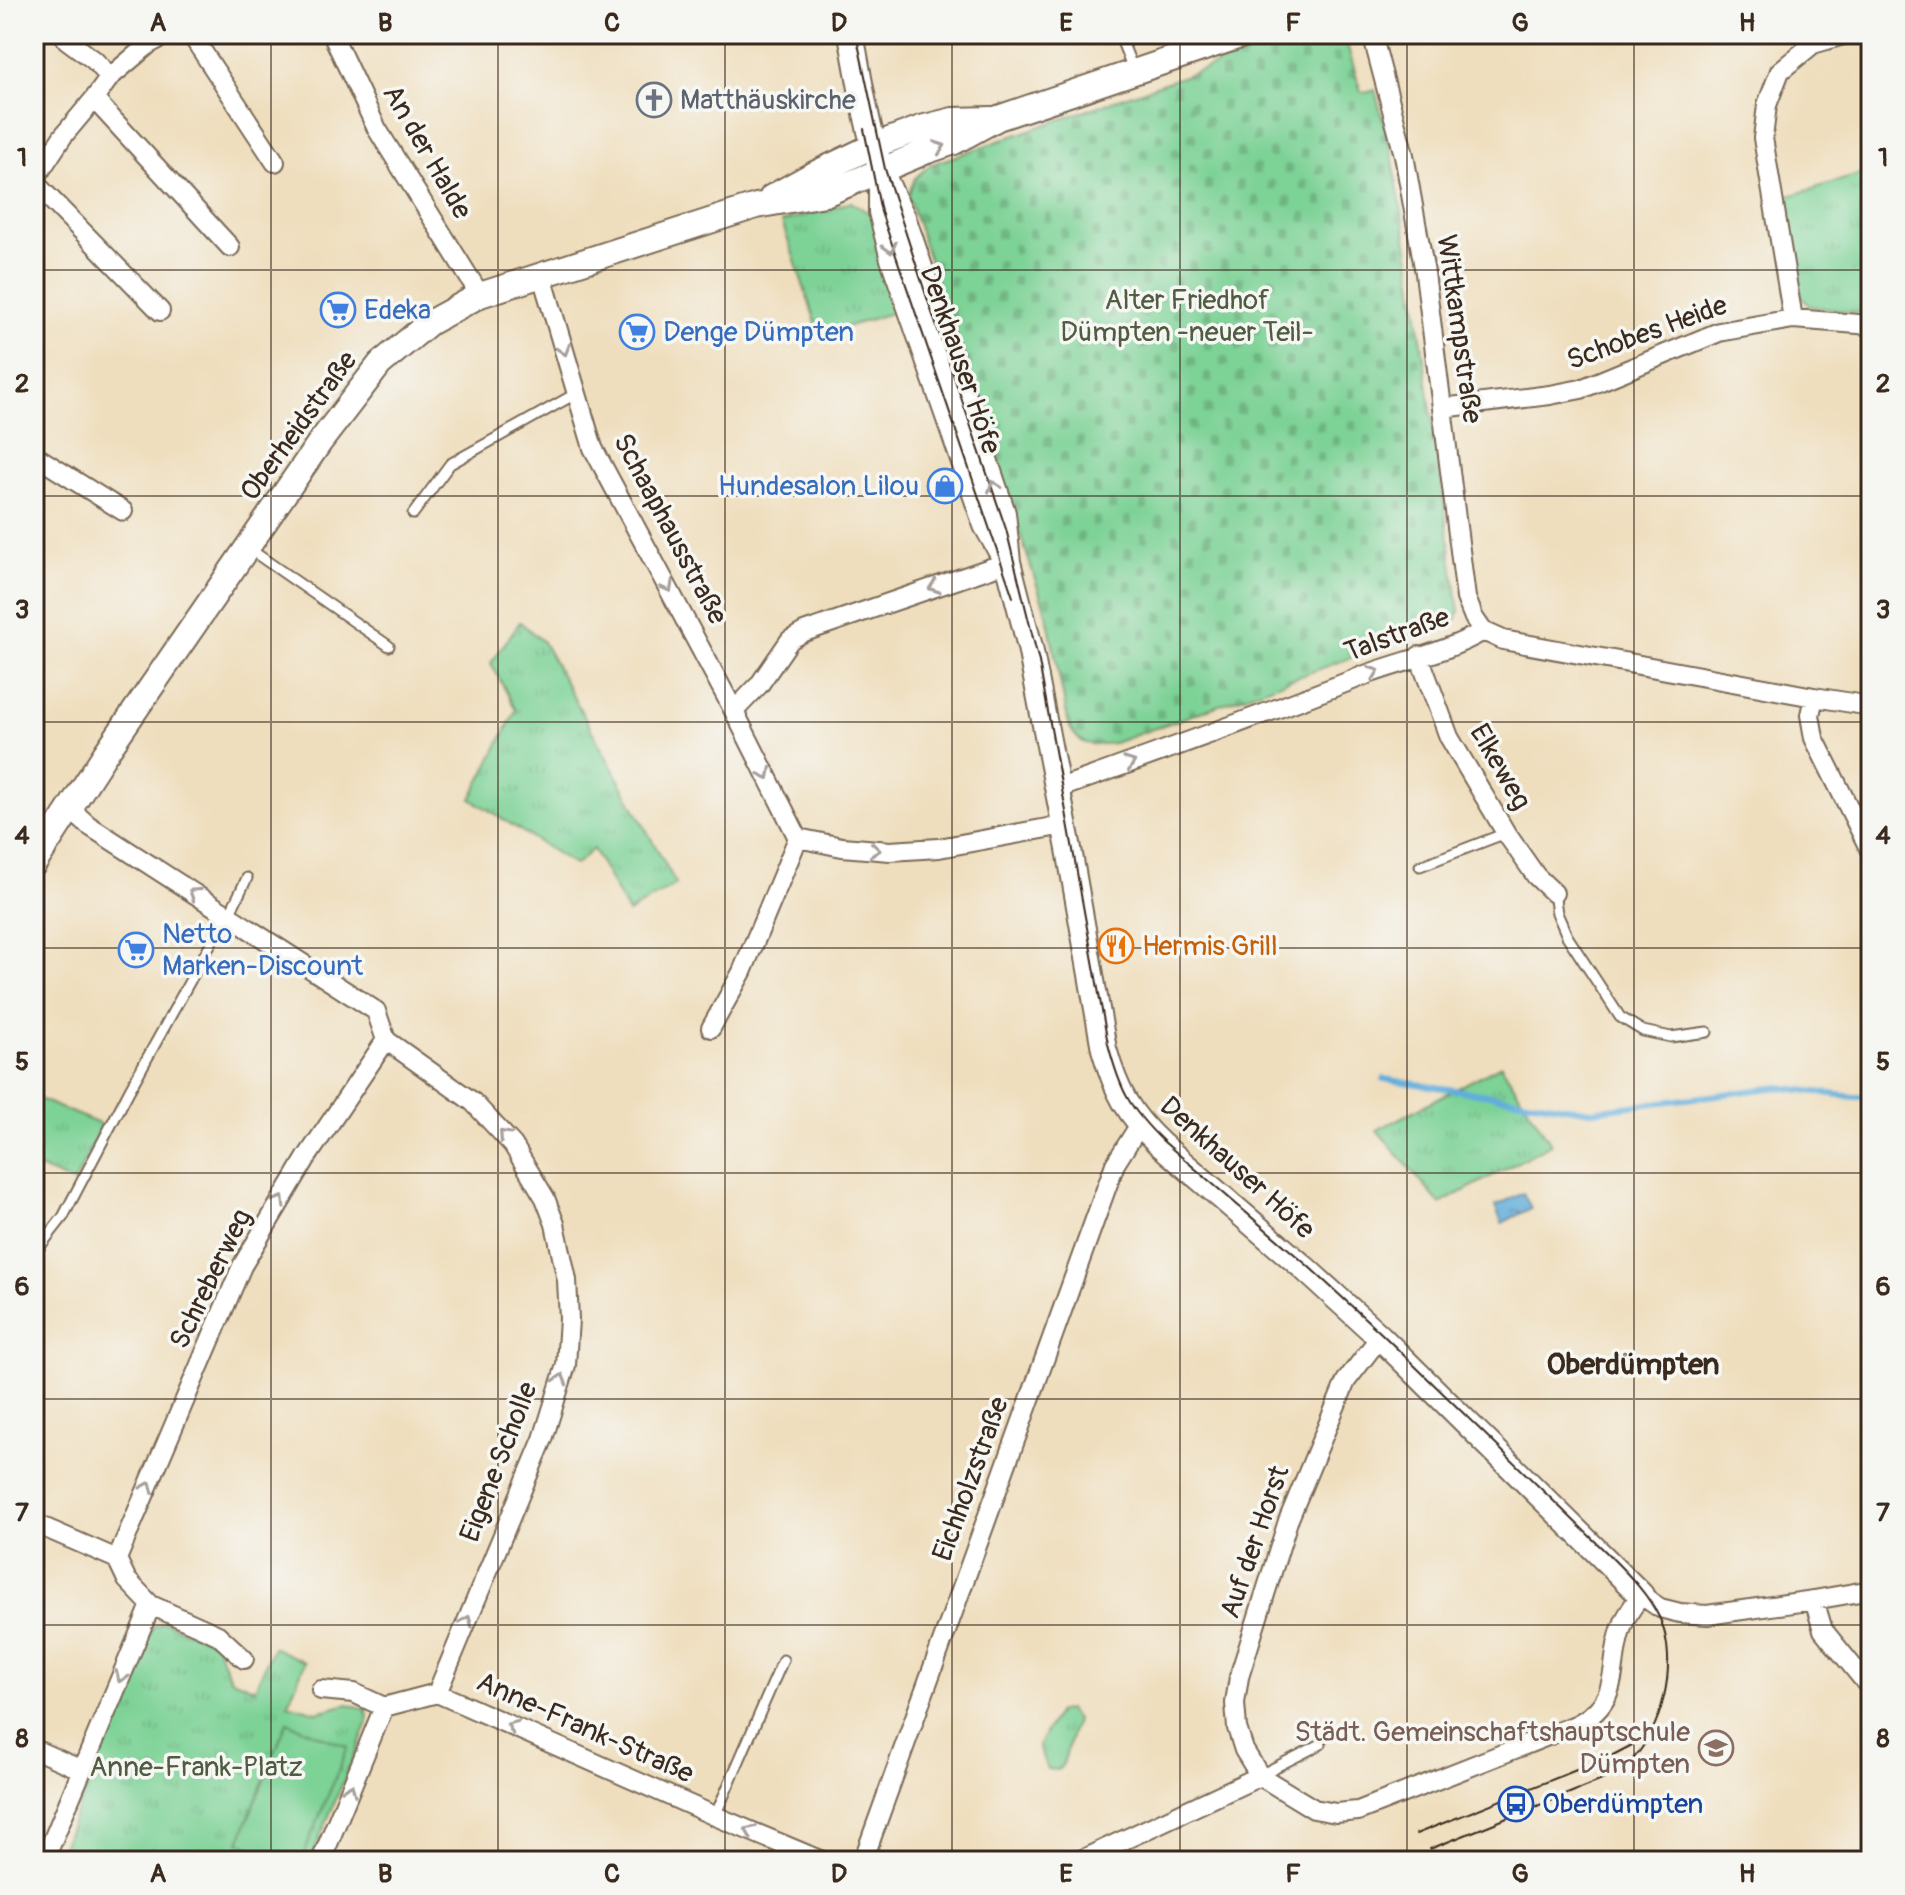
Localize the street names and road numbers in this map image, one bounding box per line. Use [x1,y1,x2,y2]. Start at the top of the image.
street label: An der Halde [375,79,480,226]
street label: Wittkampstraße [1428,232,1490,426]
street label: Denkhauser Höfe [911,261,1009,459]
street label: Schobes Heide [1562,288,1732,378]
street label: Oberheidstraße [233,344,365,508]
street label: Schaaphausstraße [605,428,735,631]
street label: Talstraße [1340,600,1455,670]
street label: Elkeweg [1461,718,1539,816]
street label: Denkhauser Höfe [1152,1089,1322,1247]
street label: Schreberweg [162,1203,260,1355]
street label: Eigene Scholle [452,1377,546,1547]
street label: Eichholzstraße [925,1392,1017,1566]
street label: Auf der Horst [1213,1460,1298,1623]
street label: Anne-Frank-Straße [471,1664,699,1792]

